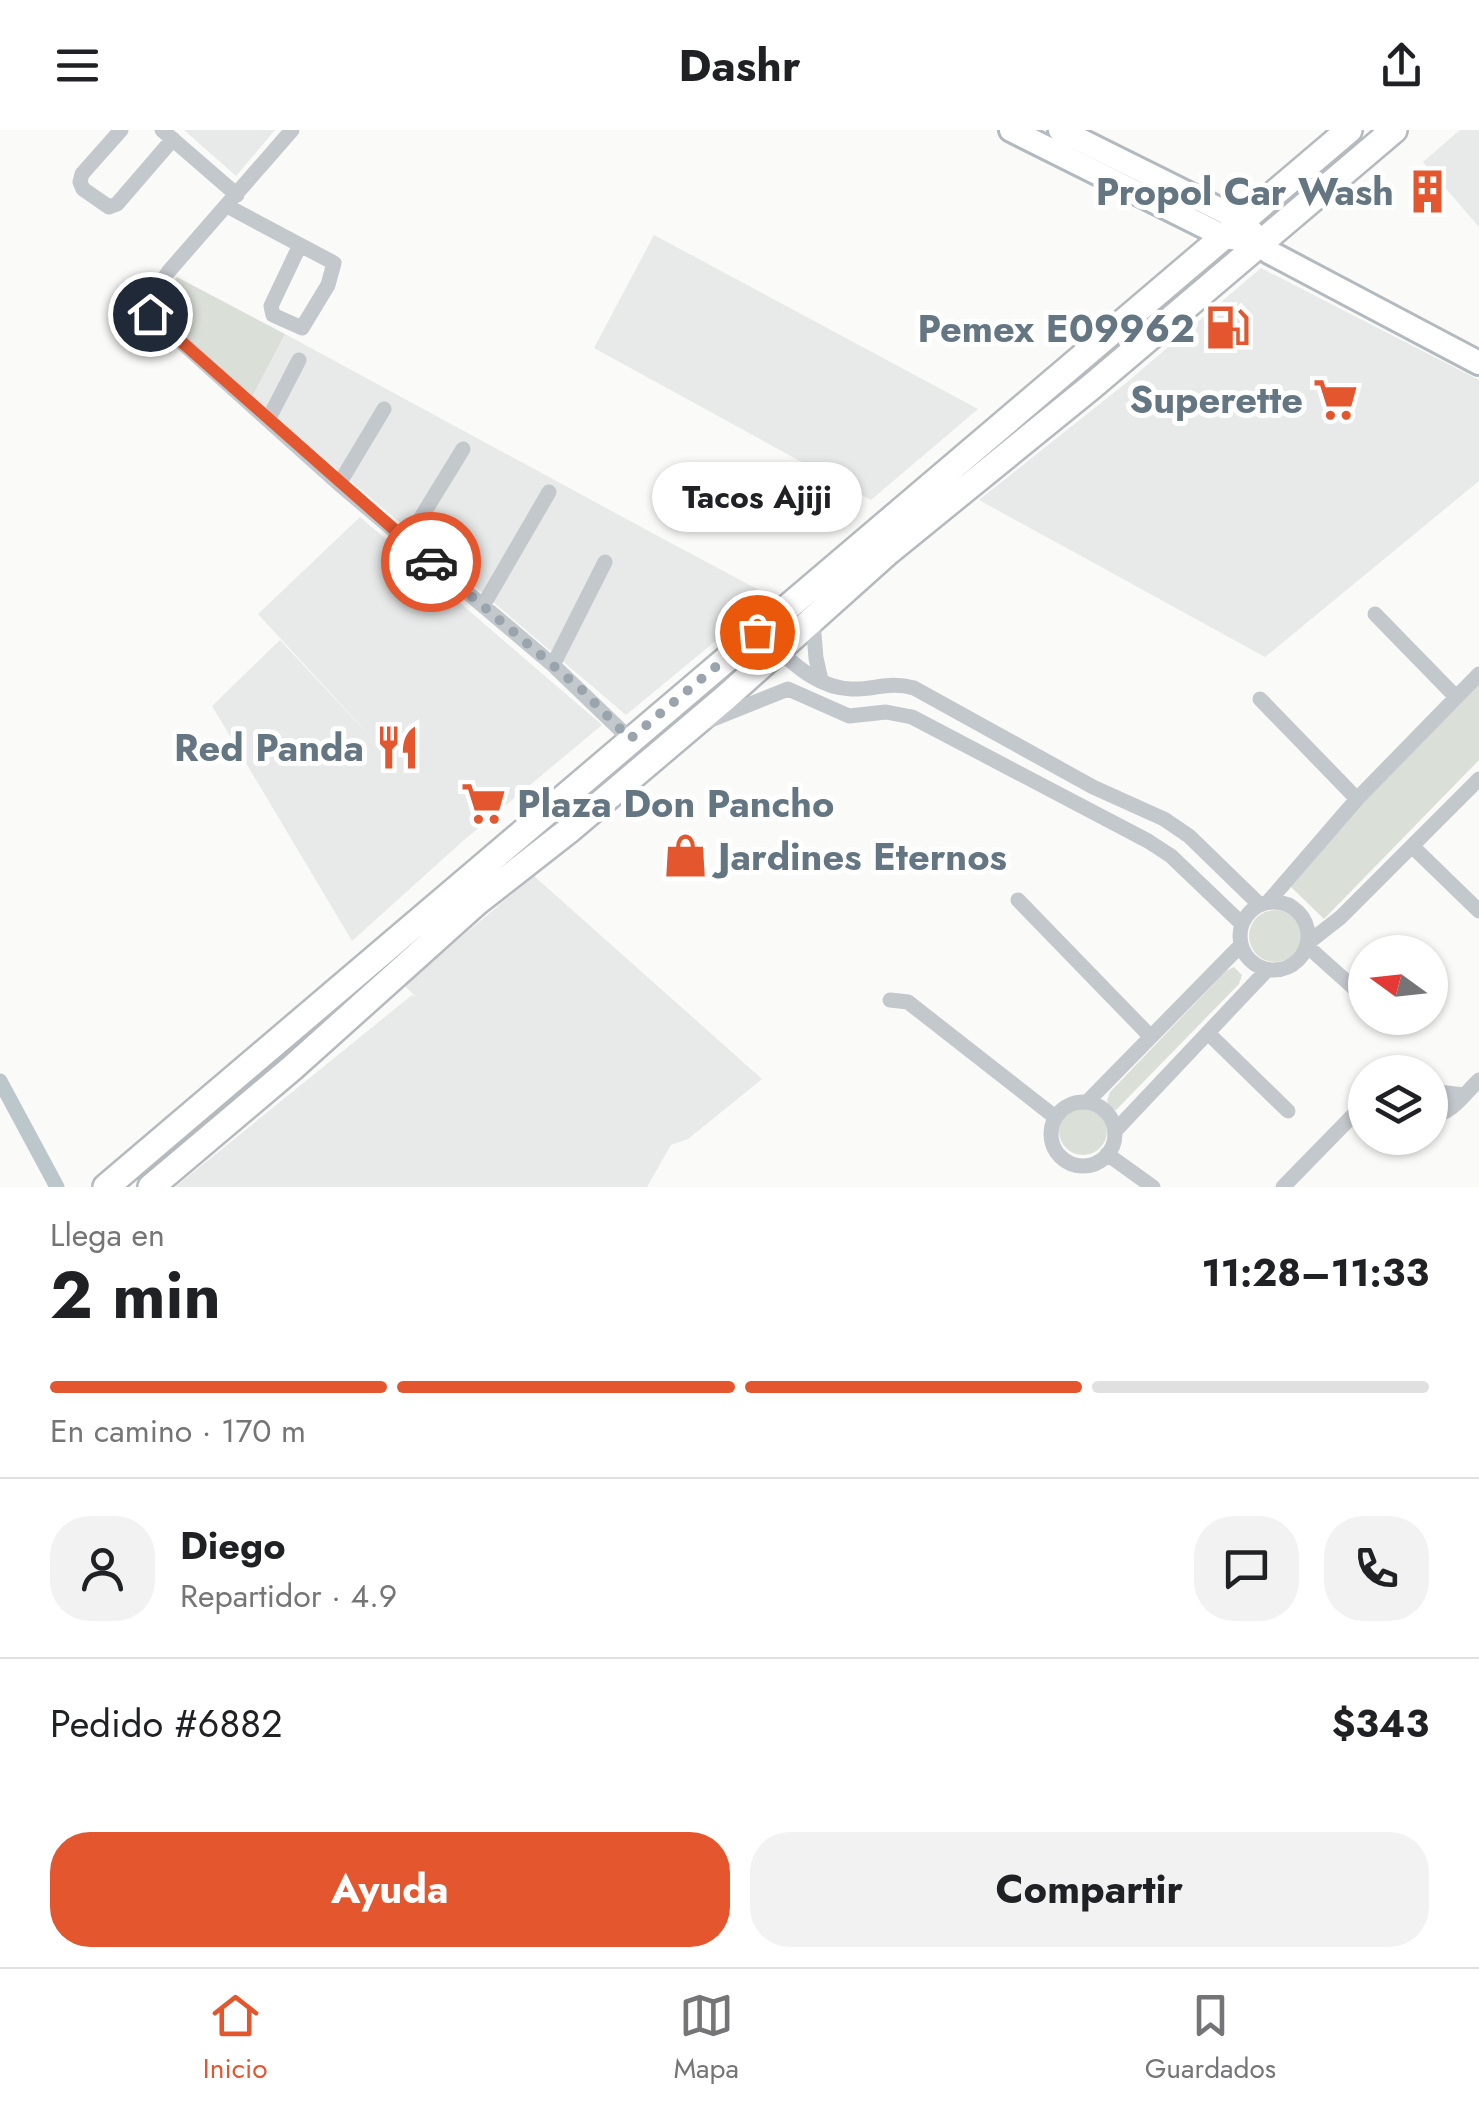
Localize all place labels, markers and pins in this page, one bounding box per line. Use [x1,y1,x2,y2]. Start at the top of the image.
place label: Propol Car Wash [1096,164,1394,219]
building icon: Propol Car Wash [1403,167,1451,215]
pin [108,272,193,357]
place label: Pemex E09962 [917,301,1195,356]
fuel station icon: Pemex E09962 [1204,304,1252,352]
place label: Superette [1129,372,1303,427]
supermarket icon: Superette [1312,375,1360,423]
callout: Tacos Ajiji [652,462,862,532]
pin [715,590,800,675]
place label: Red Panda [174,720,364,775]
restaurant icon: Red Panda [373,723,421,771]
place label: Plaza Don Pancho [517,776,834,831]
supermarket icon: Plaza Don Pancho [460,779,508,827]
place label: Jardines Eternos [711,829,1007,884]
shop icon: Jardines Eternos [661,832,709,880]

